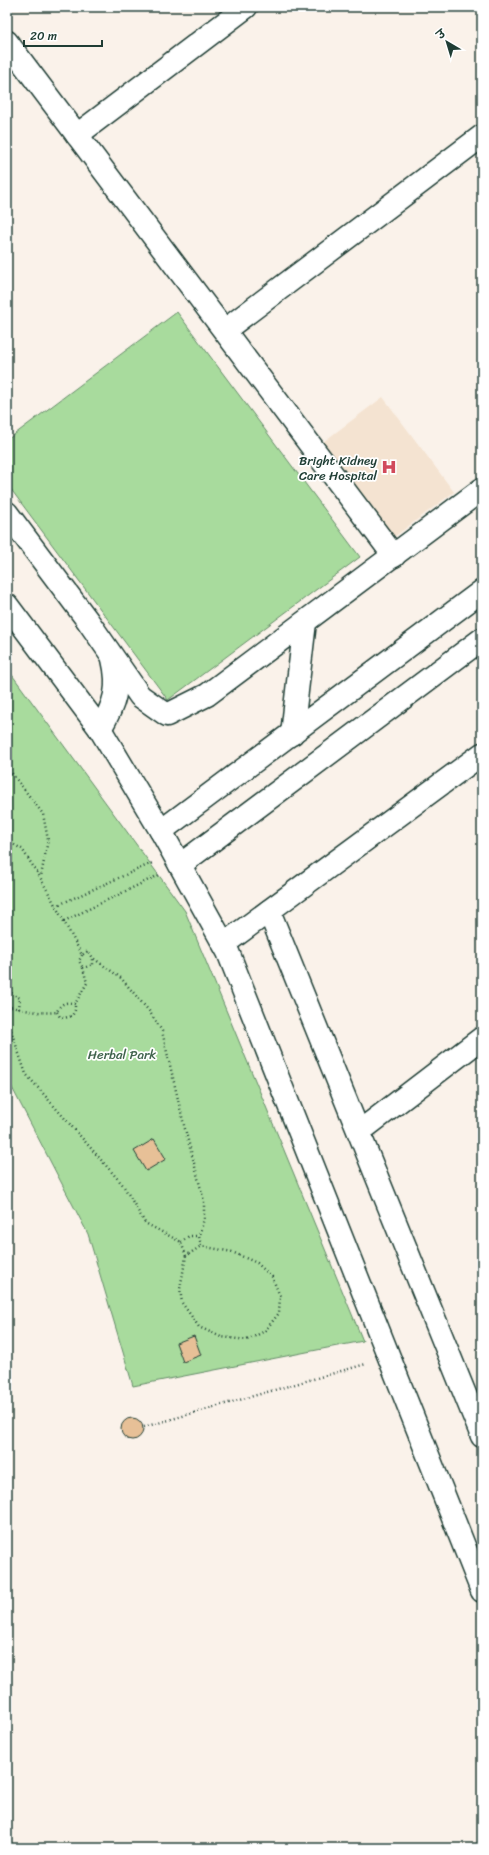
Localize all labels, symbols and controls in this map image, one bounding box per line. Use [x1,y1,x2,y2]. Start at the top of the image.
scale bar [24,22,102,48]
north arrow [427,22,467,62]
text: उ [432,24,451,45]
text: 20 m [30,25,57,47]
place label: Bright Kidney Care Hospital [299,449,377,487]
hospital icon: Bright Kidney Care Hospital [380,458,398,476]
park label: Herbal Park [88,1043,156,1066]

